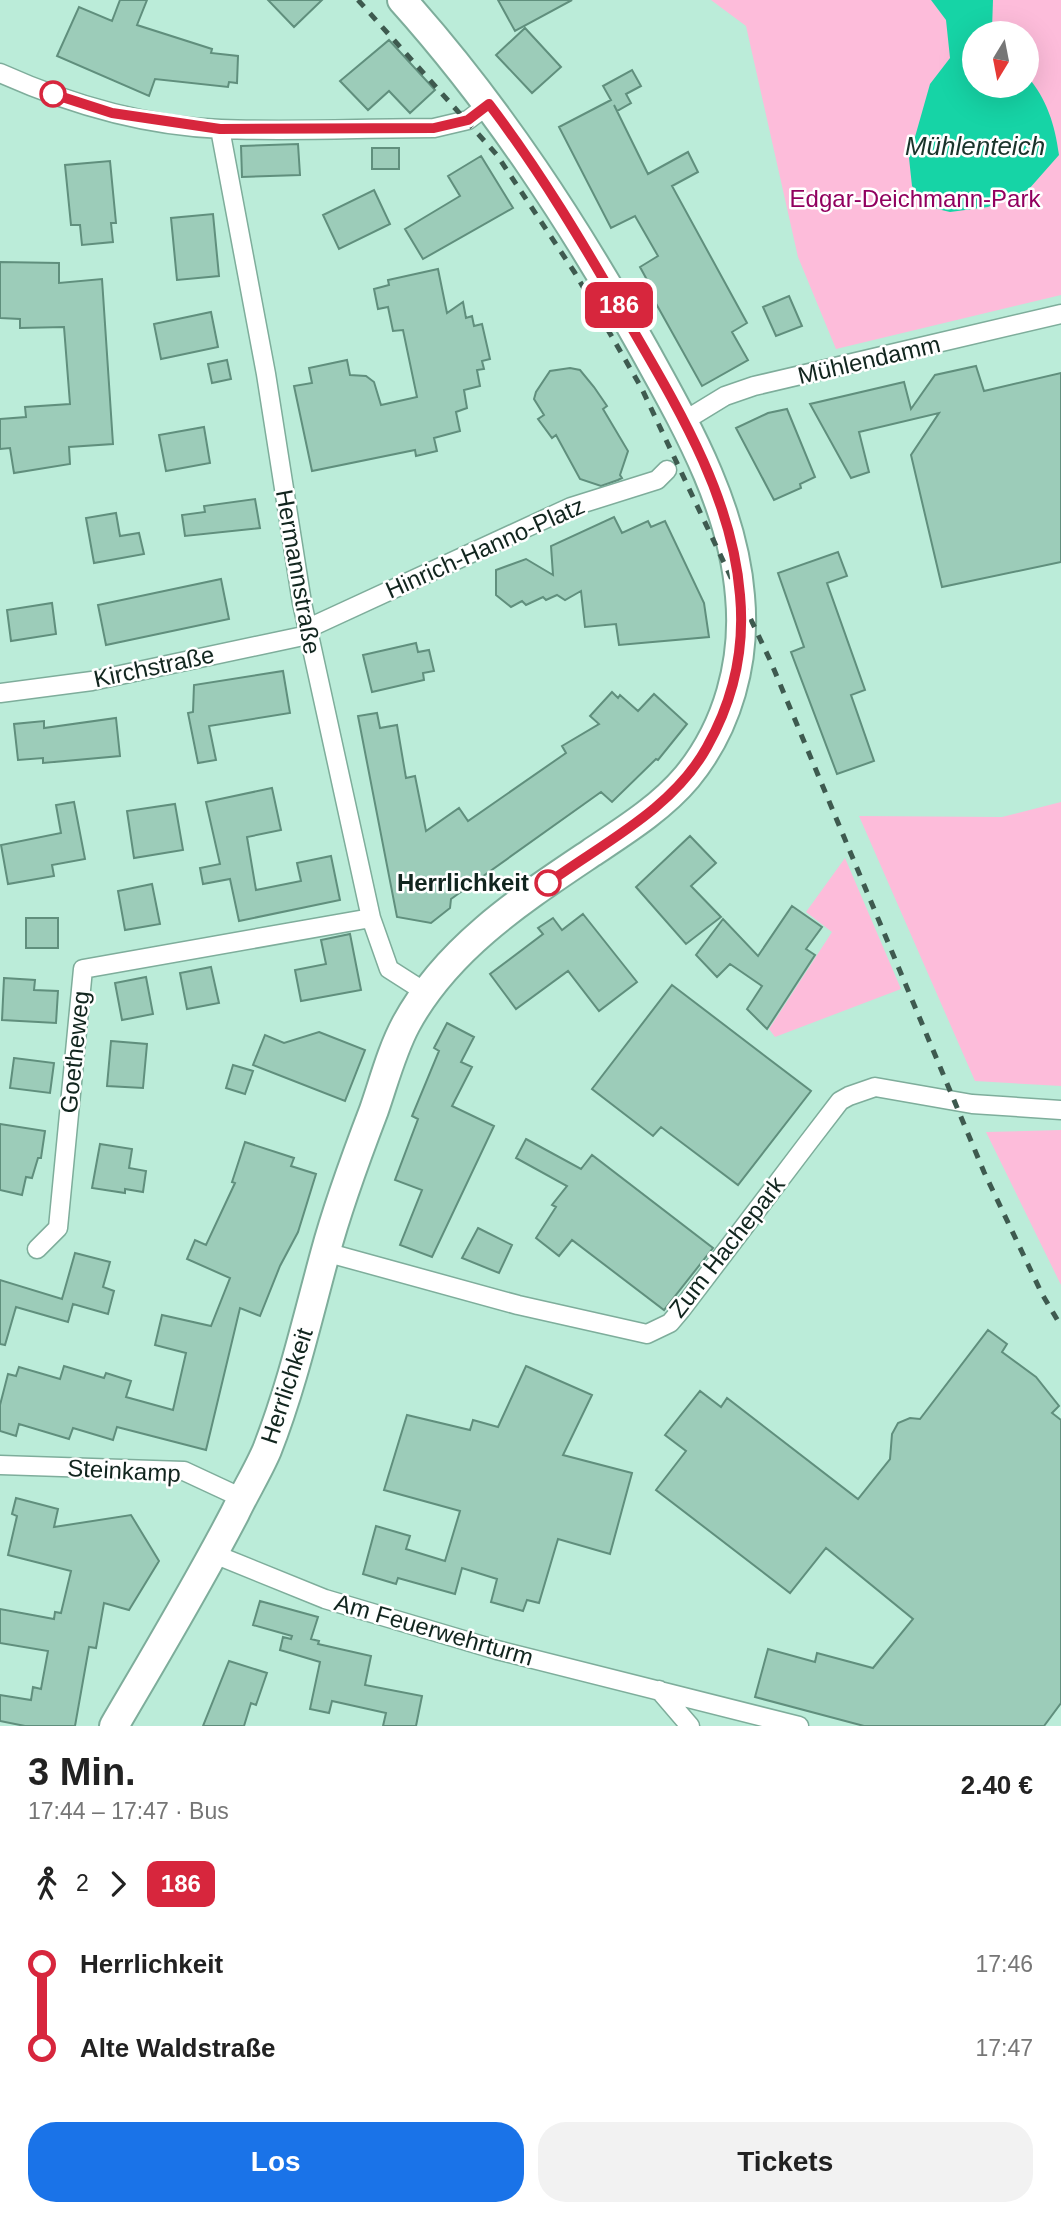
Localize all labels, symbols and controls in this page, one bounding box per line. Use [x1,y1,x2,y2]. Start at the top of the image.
north arrow [962,21,1040,98]
map controls [962,21,1039,98]
unlabelled marker [40,81,66,107]
water label: Mühlenteich [905,131,1045,161]
park label: Edgar-Deichmann-Park [790,185,1041,212]
line badge: 186 [579,282,659,328]
text: 186 [599,291,639,318]
street label: Mühlendamm [795,330,943,389]
street label: Hermannstraße [271,487,326,656]
street label: Hinrich-Hanno-Platz [381,492,588,604]
street label: Kirchstraße [91,641,217,692]
place label: Herrlichkeit [397,869,529,896]
marker: Herrlichkeit [535,870,561,896]
street label: Goetheweg [55,989,94,1114]
street label: Zum Hachepark [663,1170,790,1322]
street label: Herrlichkeit [255,1324,318,1447]
street label: Steinkamp [67,1454,181,1487]
street label: Am Feuerwehrturm [332,1588,537,1671]
text: 3 Min. [28,1751,136,1793]
text: 2.40 € [961,1770,1033,1800]
text: 17:44 – 17:47 · Bus [28,1798,229,1824]
icon: walk [28,1865,66,1903]
icon: forward [99,1865,137,1903]
text: 2 [76,1870,89,1896]
text: 186 [161,1870,201,1897]
text: Herrlichkeit [80,1949,223,1979]
text: 17:46 [975,1951,1033,1977]
text: Alte Waldstraße [80,2033,276,2063]
text: 17:47 [975,2035,1033,2061]
button: Los [28,2122,524,2202]
button: Tickets [538,2122,1033,2202]

